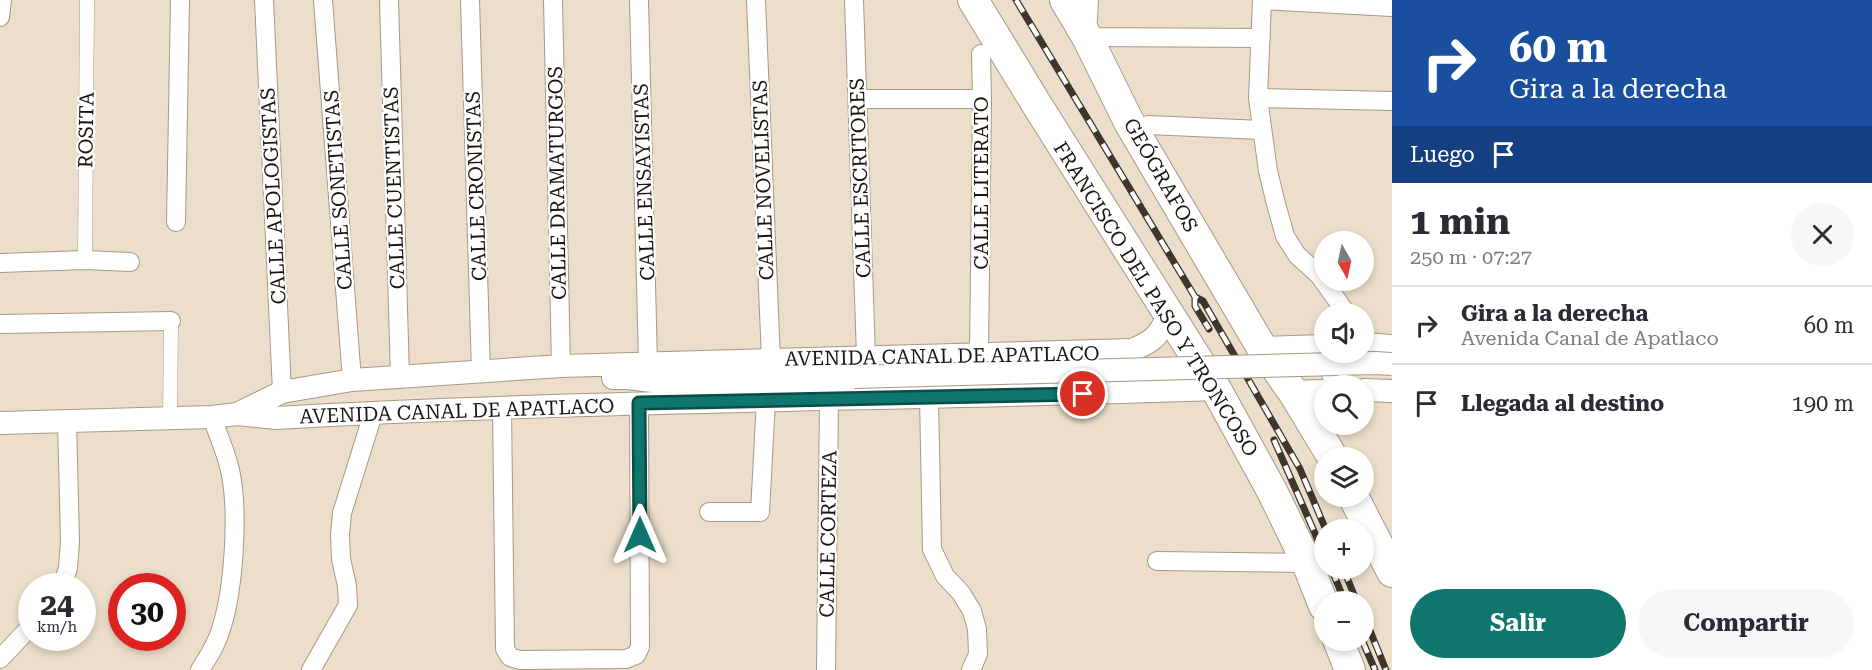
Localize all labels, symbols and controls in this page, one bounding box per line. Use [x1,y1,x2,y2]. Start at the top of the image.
text: 60 m [1509,23,1607,72]
icon: right [1410,24,1488,102]
street label: CALLE DRAMATURGOS [543,66,571,300]
text: Gira a la derecha [1509,73,1727,105]
street label: CALLE ESCRITORES [845,78,875,278]
street label: CALLE NOVELISTAS [748,79,778,281]
street label: CALLE ENSAYISTAS [629,83,659,281]
street label: CALLE CUENTISTAS [378,86,410,290]
street label: CALLE APOLOGISTAS [255,87,291,305]
street label: CALLE SONETISTAS [319,89,357,291]
street label: CALLE CRONISTAS [461,91,491,281]
street label: ROSITA [73,92,99,168]
street label: CALLE LITERATO [969,96,993,270]
street label: GEÓGRAFOS [1119,114,1203,236]
street label: FRANCISCO DEL PASO Y TRONCOSO [1049,137,1263,461]
icon: arrive [1487,138,1520,171]
text: Luego [1410,142,1475,167]
text: 1 min [1410,201,1510,243]
button: close [1791,203,1854,266]
north arrow [1314,231,1374,291]
map controls [1314,231,1374,651]
text: 250 m · 07:27 [1410,245,1532,269]
text: Gira a la derecha [1461,301,1648,326]
button: sound [1314,303,1374,363]
icon: right [1410,309,1443,342]
text: 60 m [1804,313,1854,338]
text: Avenida Canal de Apatlaco [1461,326,1719,350]
street label: AVENIDA CANAL DE APATLACO [784,341,1100,371]
pin [1057,368,1108,419]
button: search [1314,375,1374,435]
icon: arrive [1066,377,1099,410]
icon: arrive [1410,387,1443,420]
text: Llegada al destino [1461,391,1664,416]
text: 190 m [1791,391,1854,416]
street label: AVENIDA CANAL DE APATLACO [299,394,615,428]
button: layers [1314,447,1374,507]
street label: CALLE CORTEZA [815,450,841,618]
position arrow [608,503,672,567]
button: + [1314,519,1374,579]
speed limit sign: 30 [108,573,186,651]
text: 24 [40,587,74,622]
button: Salir [1410,589,1626,658]
button: Compartir [1638,589,1854,658]
button: − [1314,591,1374,651]
text: km/h [37,618,77,636]

